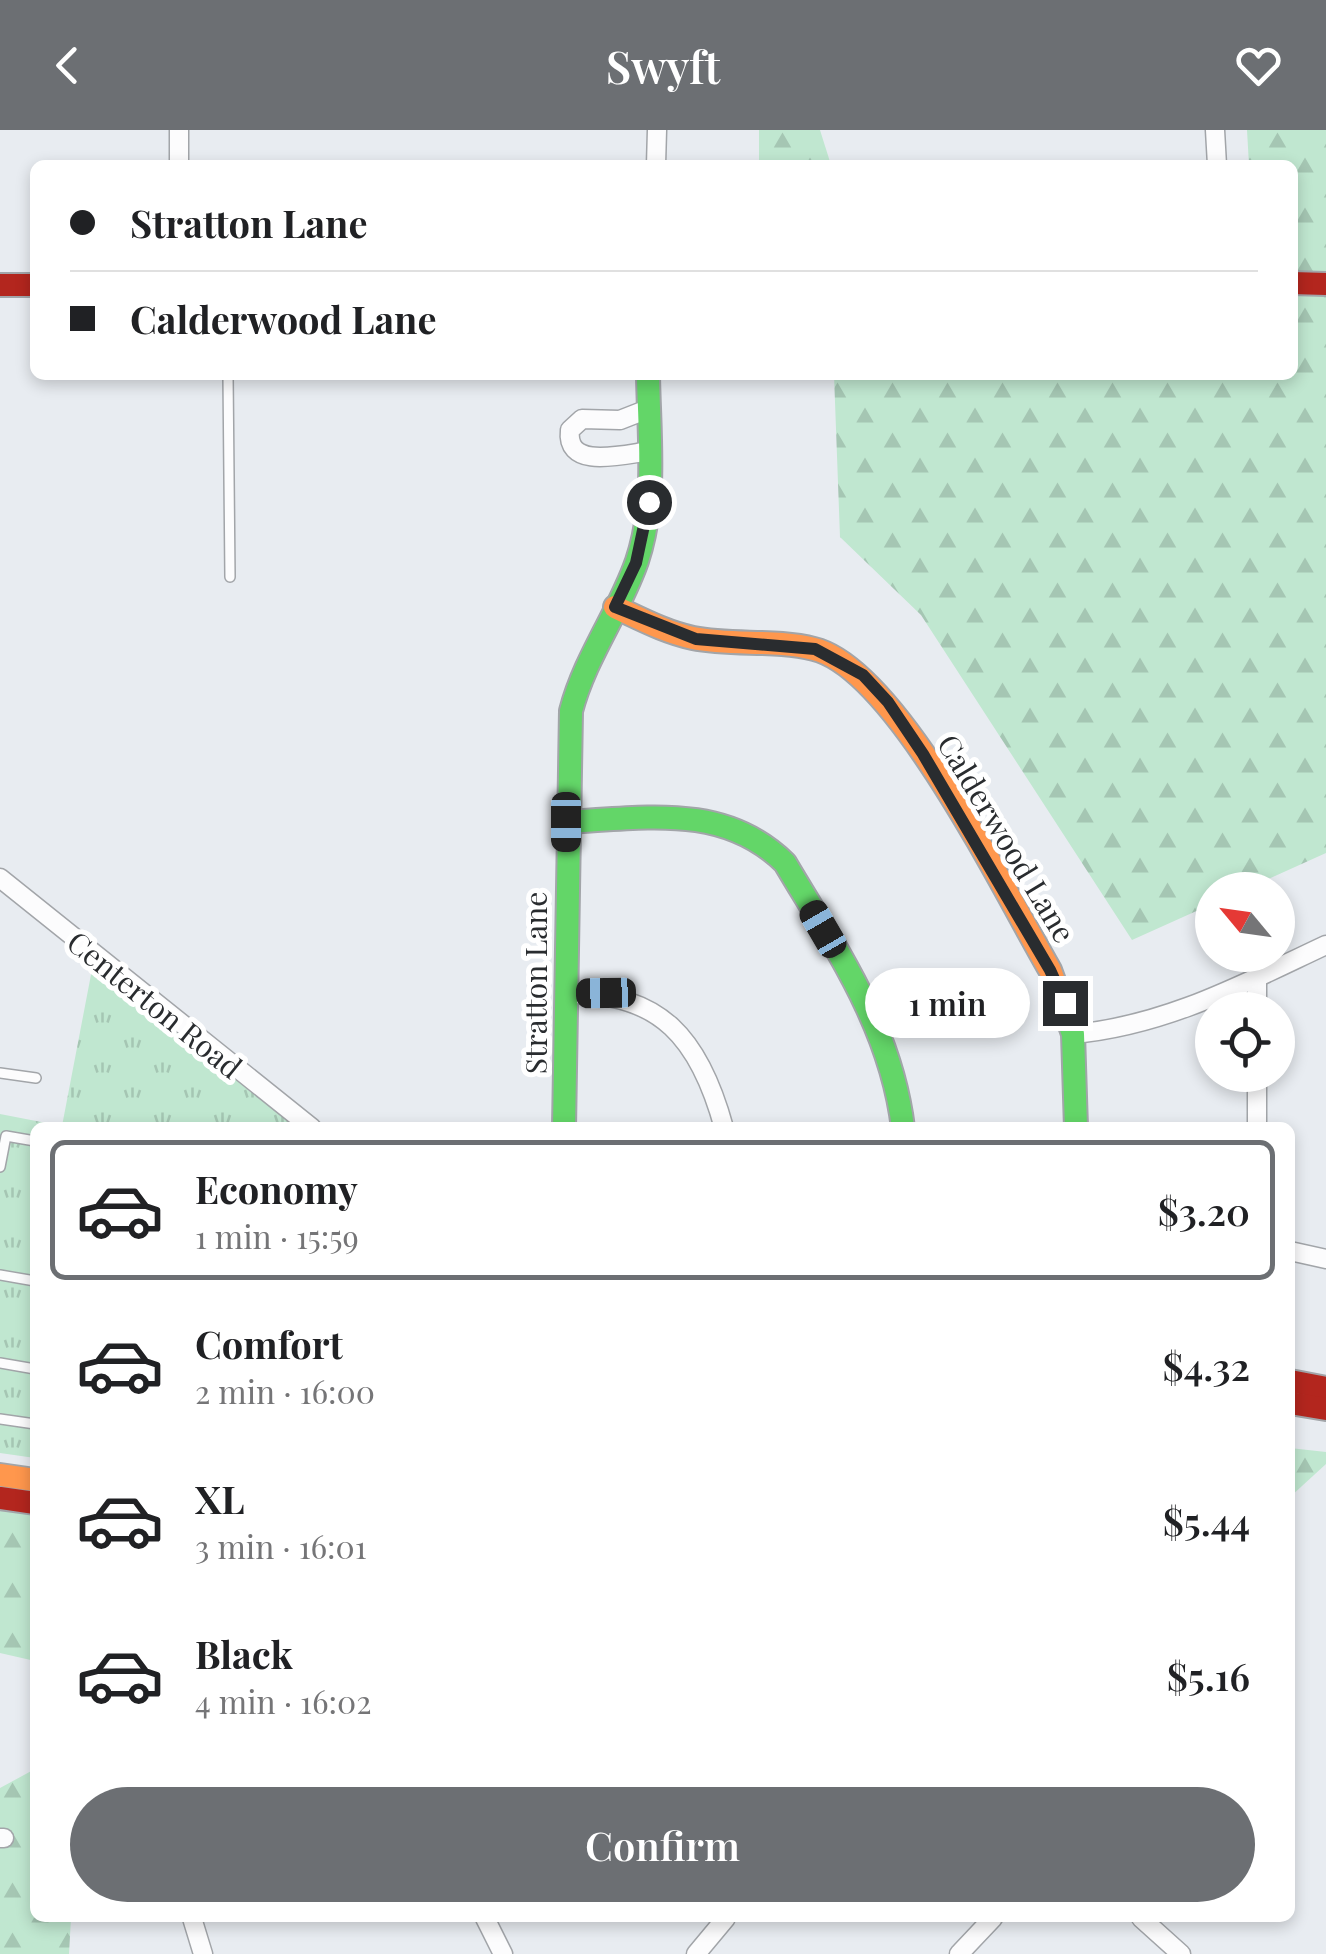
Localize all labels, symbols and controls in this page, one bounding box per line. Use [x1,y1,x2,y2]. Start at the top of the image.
text: Swyft [606,35,720,95]
icon: back [40,38,95,93]
icon: heart [1231,38,1286,93]
text: Stratton Lane [130,197,368,248]
text: Calderwood Lane [130,293,437,344]
route start [627,480,672,525]
street label: Calderwood Lane [929,727,1085,949]
car [551,792,581,852]
north arrow [1195,872,1295,972]
map controls [1195,872,1295,1092]
street label: Stratton Lane [515,892,555,1074]
car [795,896,851,962]
street label: Centerton Road [59,921,251,1087]
callout: 1 min [865,968,1030,1038]
car [576,977,636,1009]
text: 1 min [909,981,986,1024]
route end [1043,981,1088,1026]
button: locate [1195,992,1295,1092]
text: Economy [195,1163,358,1214]
icon: car [75,1165,165,1255]
text: $3.20 [1158,1185,1250,1236]
text: 1 min · 15:59 [195,1214,359,1257]
text: Comfort [195,1318,343,1369]
icon: car [75,1320,165,1410]
text: $4.32 [1163,1340,1250,1391]
text: 2 min · 16:00 [195,1369,375,1412]
text: XL [195,1473,244,1524]
icon: car [75,1475,165,1565]
text: $5.44 [1163,1495,1250,1546]
text: 3 min · 16:01 [195,1524,367,1567]
text: Black [195,1628,293,1679]
icon: car [75,1630,165,1720]
text: $5.16 [1167,1650,1250,1701]
text: 4 min · 16:02 [195,1679,371,1722]
button: Confirm [70,1787,1255,1902]

